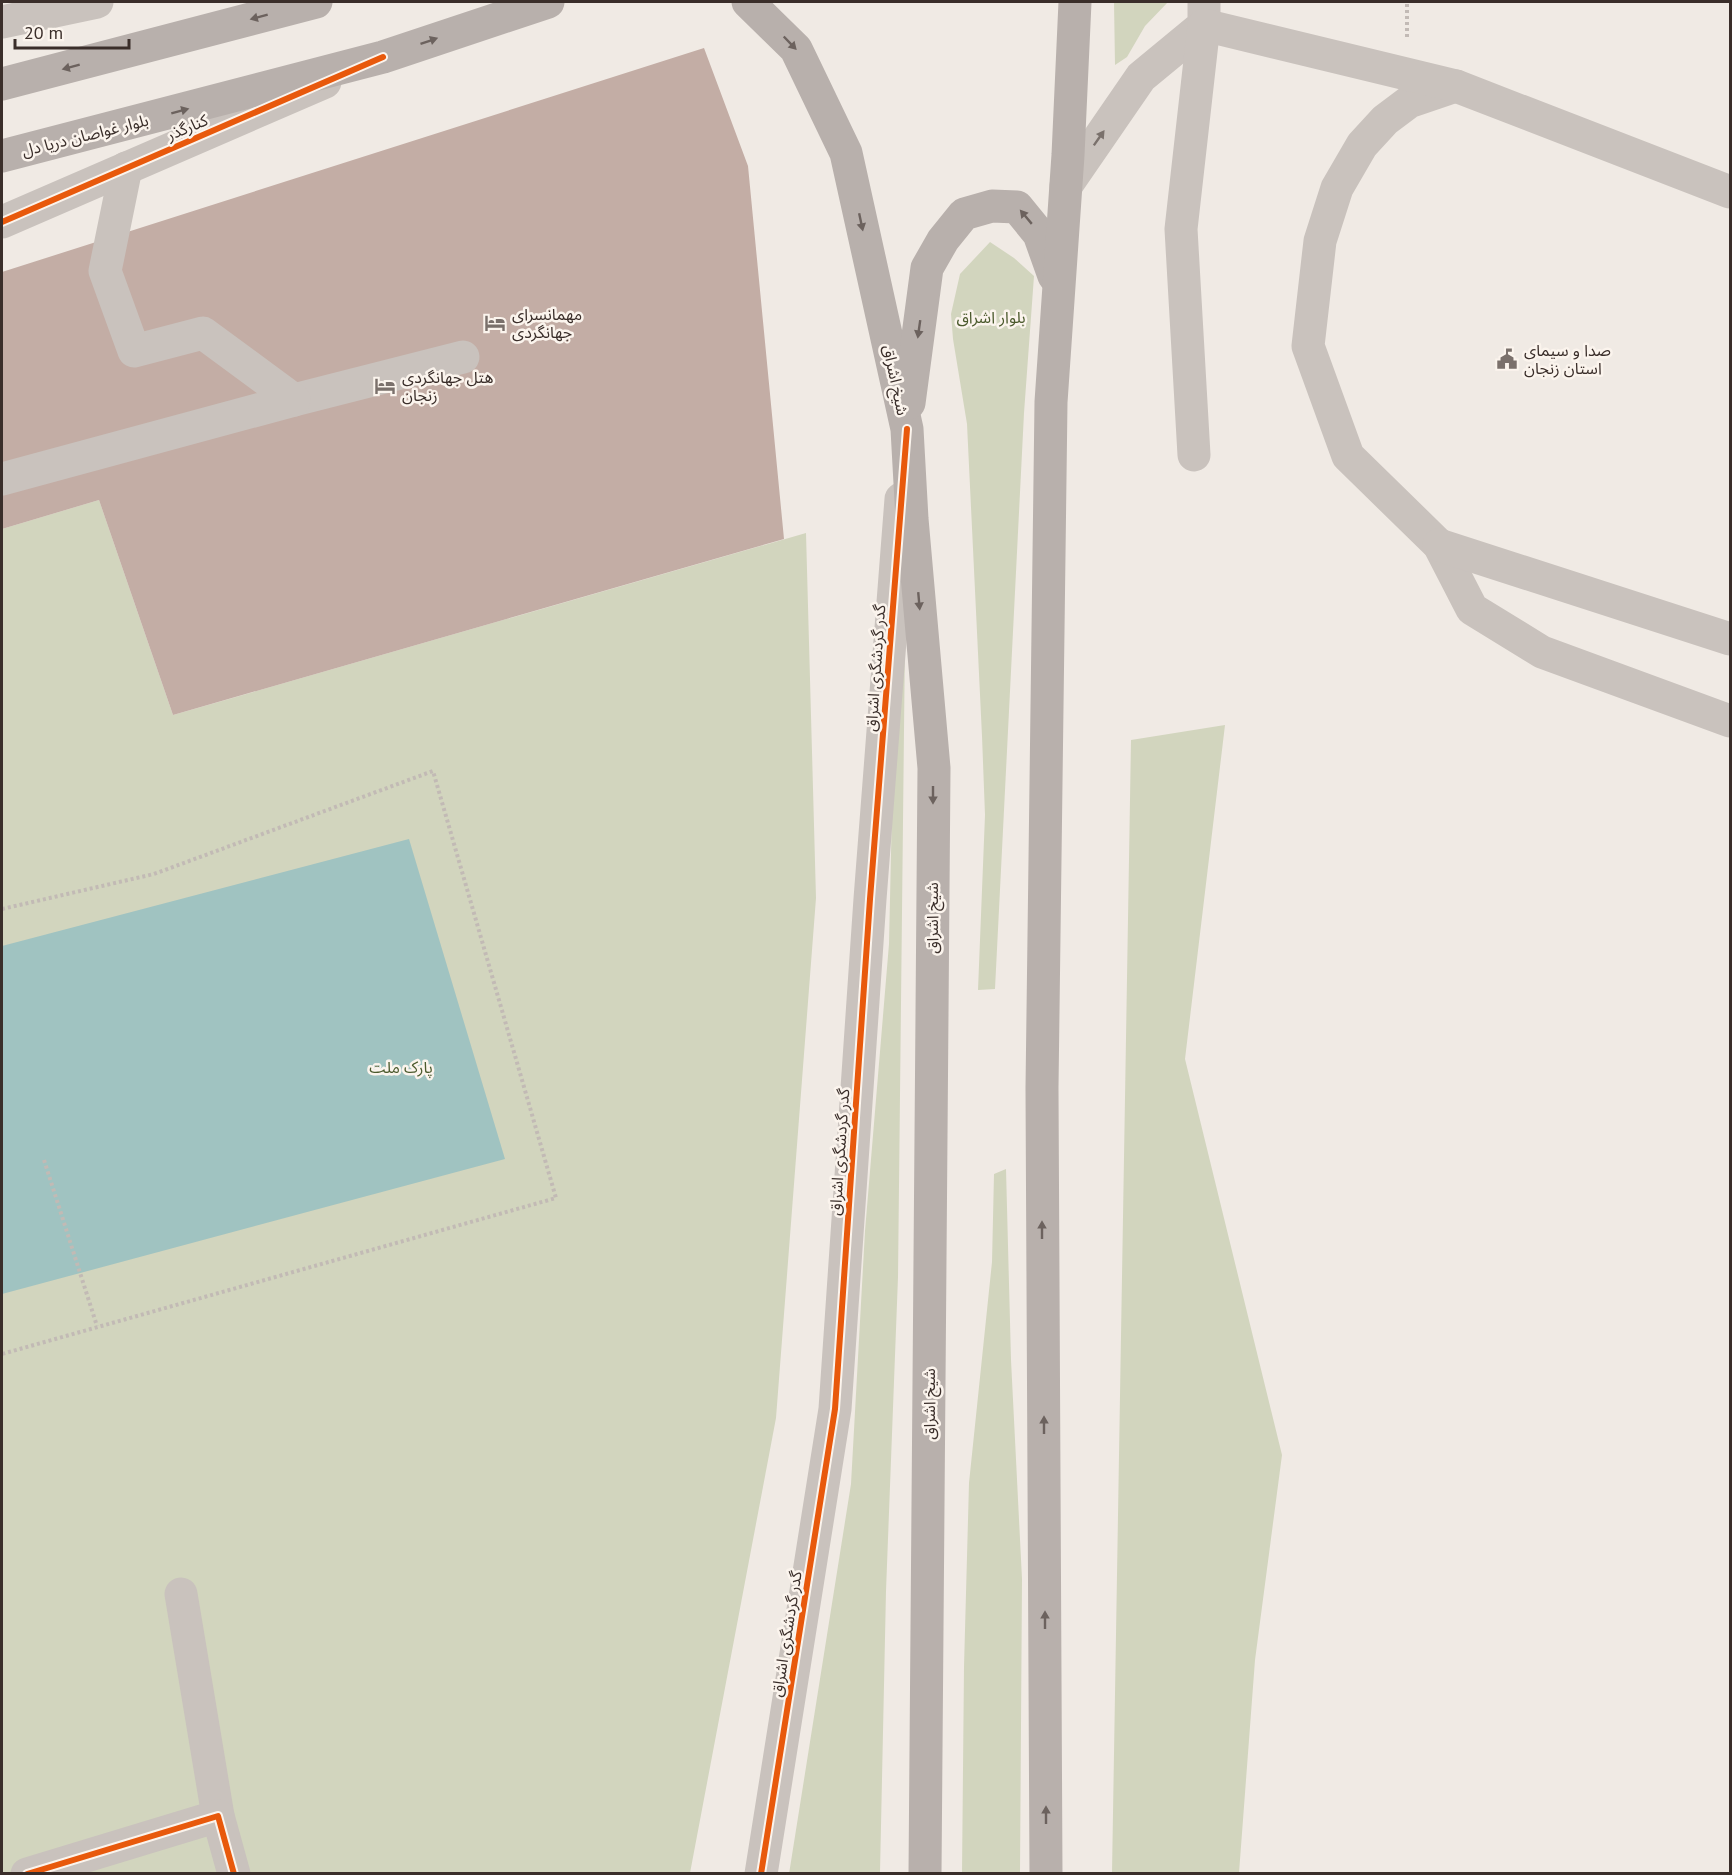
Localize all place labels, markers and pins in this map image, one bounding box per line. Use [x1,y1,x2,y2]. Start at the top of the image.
place label: مهمانسرای جهانگردی [512,304,582,342]
hotel icon: مهمانسرای جهانگردی [483,311,507,335]
place label: صدا و سیمای استان زنجان [1524,340,1611,378]
public building icon: صدا و سیمای استان زنجان [1495,347,1519,371]
place label: هتل جهانگردی زنجان [402,367,493,405]
hotel icon: هتل جهانگردی زنجان [373,374,397,398]

